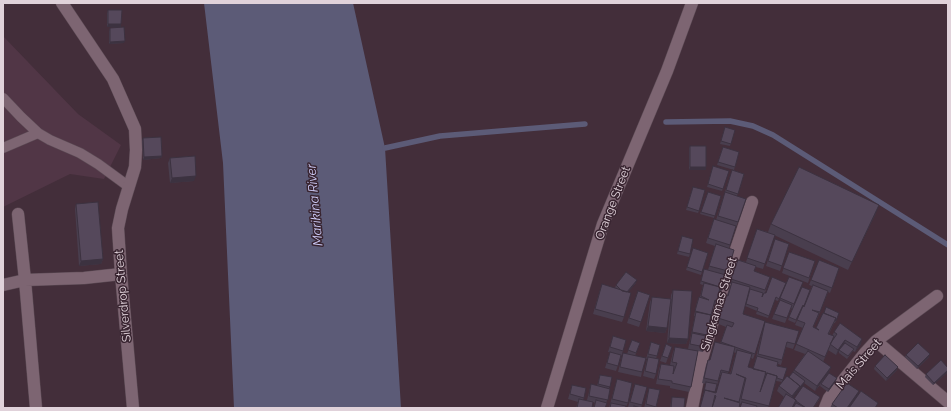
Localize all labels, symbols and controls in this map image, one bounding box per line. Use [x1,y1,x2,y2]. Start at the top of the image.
water label: Marikina River [304,163,326,247]
street label: Orange Street [592,164,634,242]
street label: Silverdrop Street [112,249,134,343]
street label: Singkamas Street [698,256,740,352]
street label: Mais Street [833,336,885,392]

